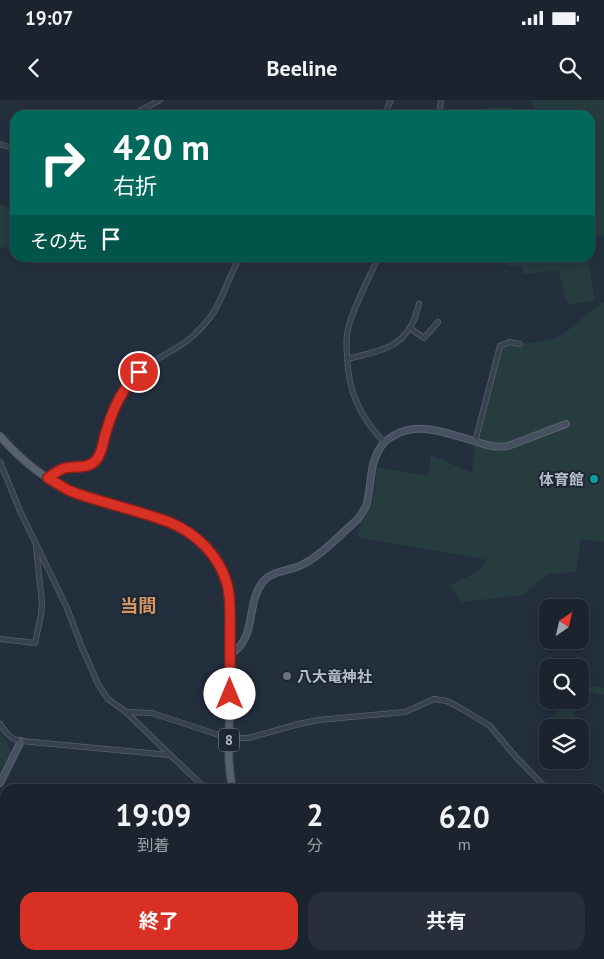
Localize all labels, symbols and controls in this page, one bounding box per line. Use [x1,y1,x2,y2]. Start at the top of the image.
text: 19:07 [25,6,73,30]
icon: back [20,54,48,82]
text: Beeline [267,54,337,82]
icon: search [556,54,584,82]
text: 420 m [113,124,210,170]
icon: right [30,130,95,195]
text: 右折 [113,172,157,200]
icon: arrive [97,225,125,253]
text: その先 [30,229,87,253]
pin [118,351,160,393]
icon: arrive [125,358,153,386]
place label: 体育館 [539,470,584,489]
marker: 体育館 [588,473,600,485]
district label: 当間 [120,594,156,617]
north arrow [539,599,589,649]
map controls [539,599,589,769]
button: search [539,659,589,709]
position arrow [203,667,255,719]
place label: 八大竜神社 [297,667,372,686]
marker: 八大竜神社 [281,670,293,682]
button: layers [539,719,589,769]
road number: 8 [219,728,239,752]
text: 19:09 [115,795,191,834]
text: 2 [307,795,324,834]
text: 620 [439,797,490,836]
text: m [458,834,471,854]
text: 到着 [137,835,169,855]
text: 分 [307,835,323,855]
button: 終了 [20,892,298,950]
button: 共有 [308,892,585,950]

